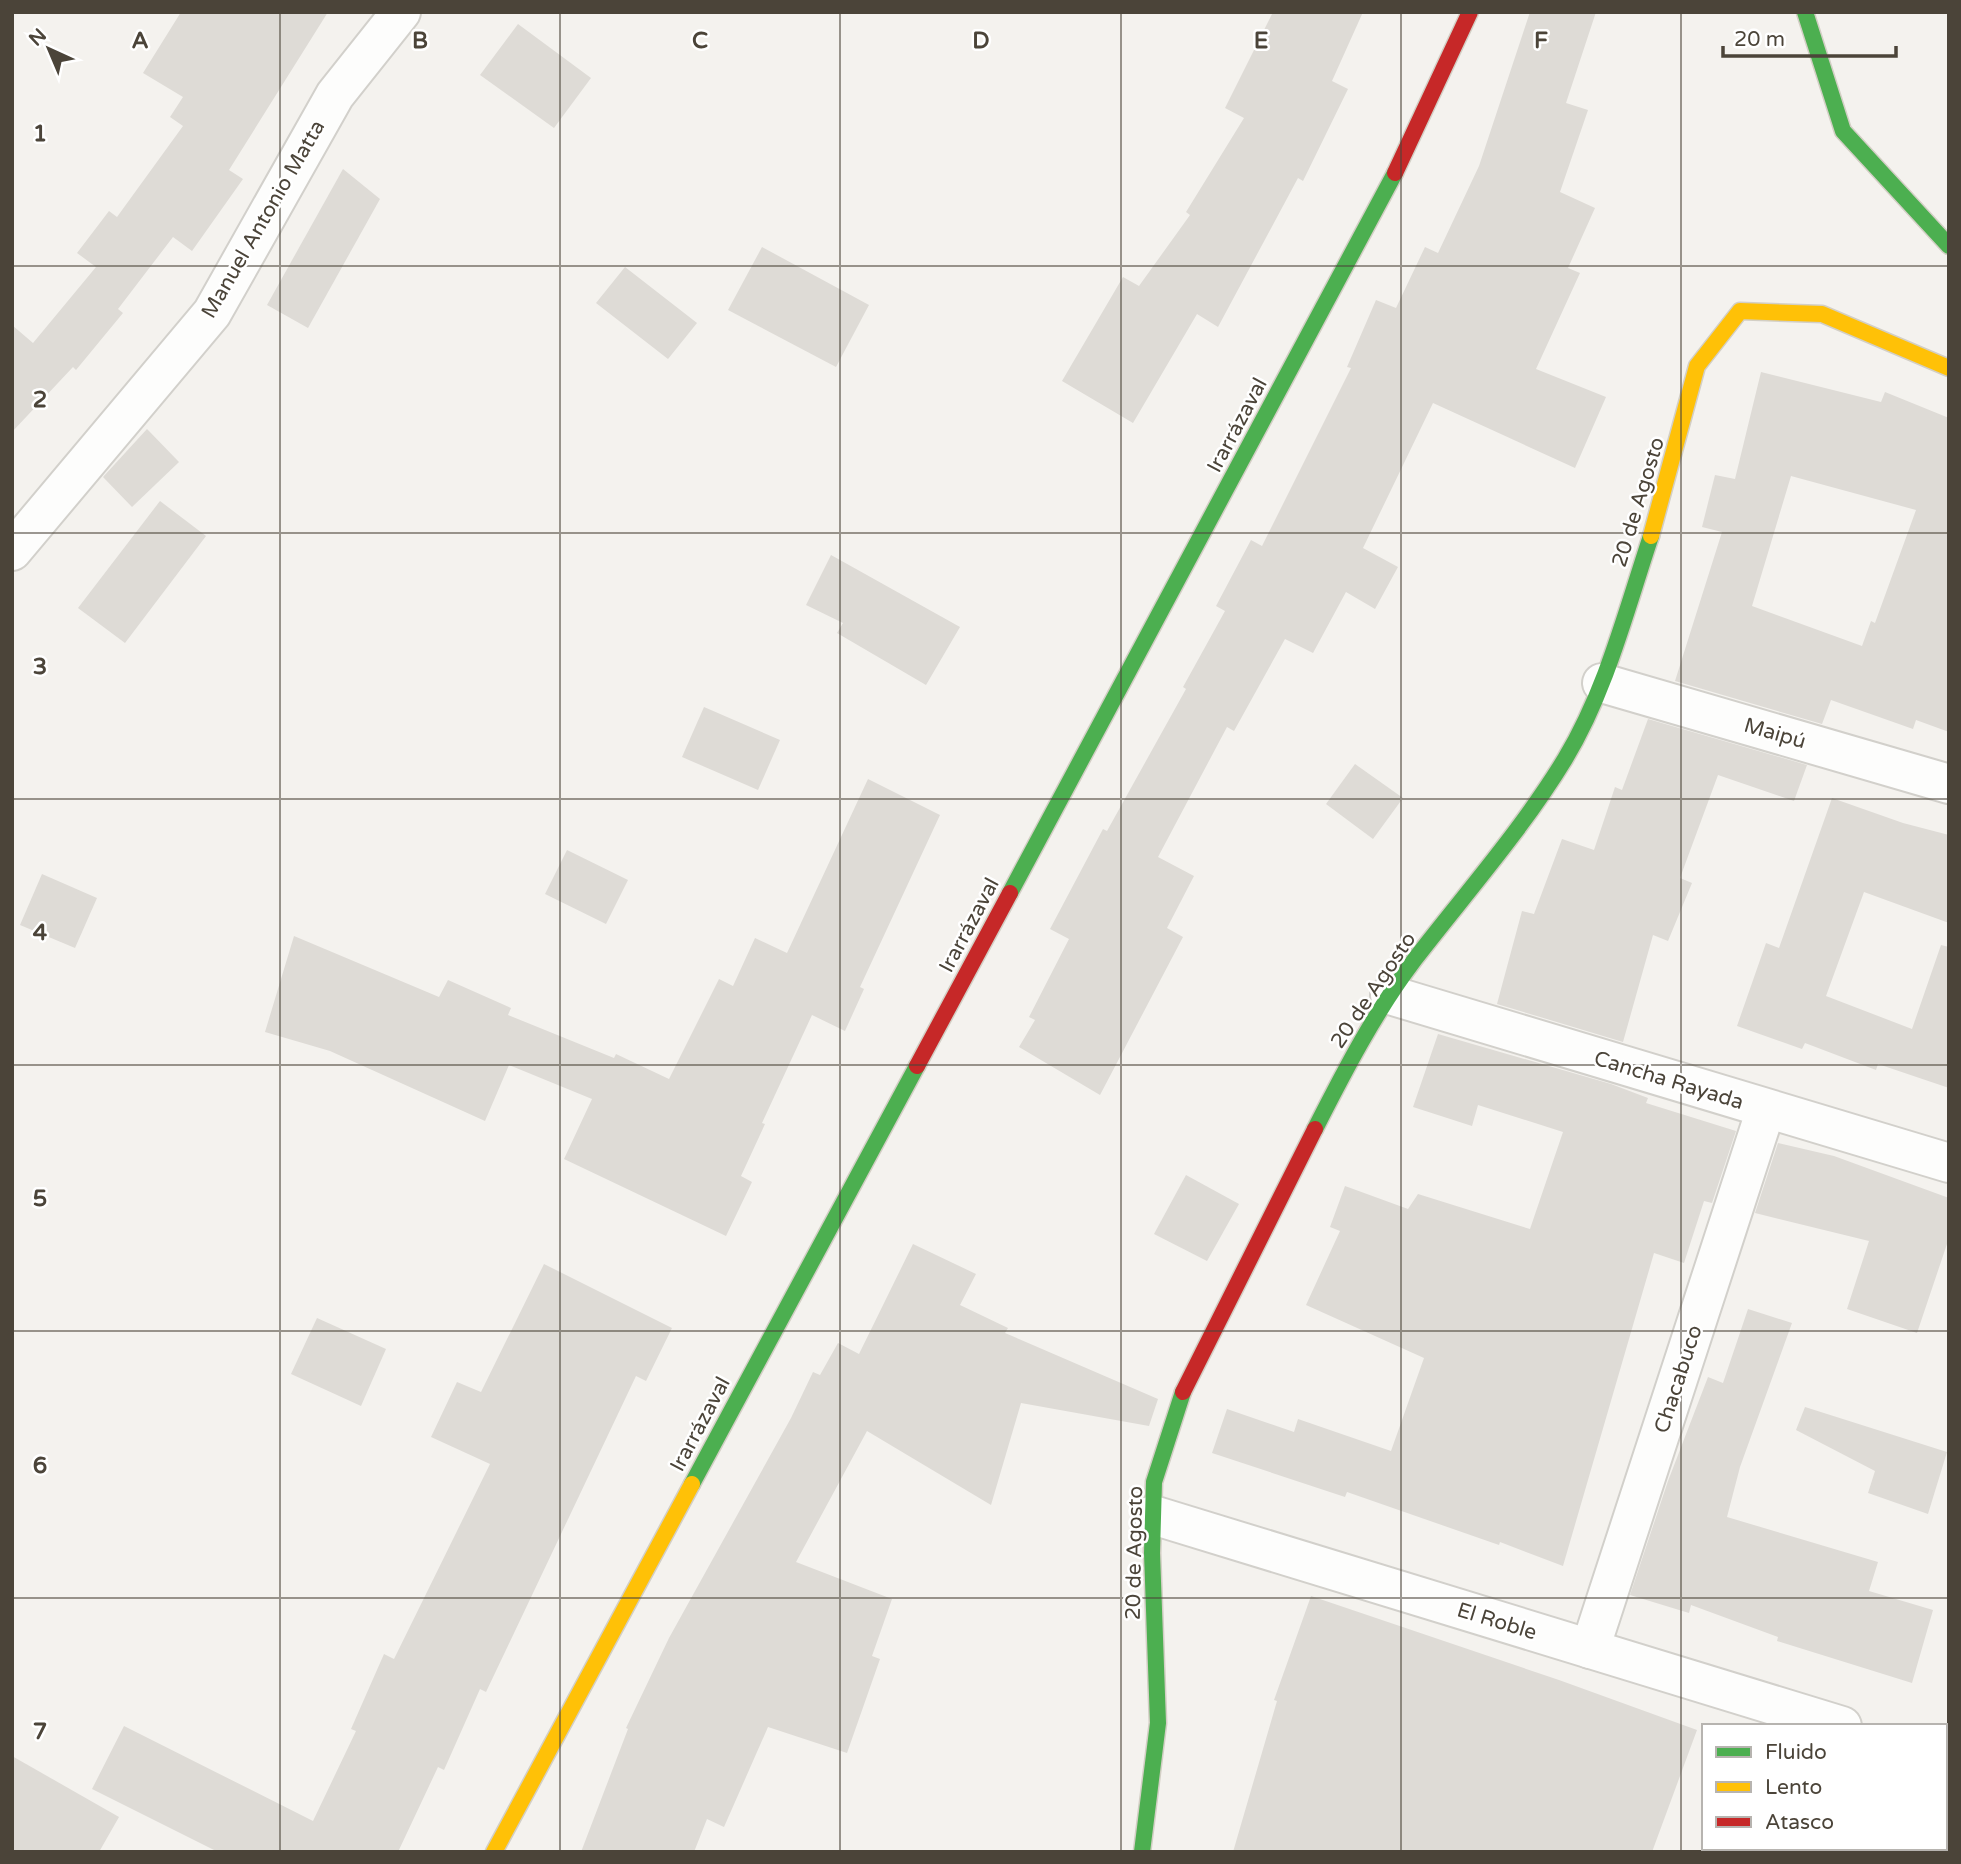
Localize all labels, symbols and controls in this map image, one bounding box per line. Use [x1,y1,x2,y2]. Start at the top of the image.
north arrow [14,14,84,84]
scale bar [1723,14,1896,58]
text: N [25,24,51,51]
text: A [131,27,149,55]
text: B [412,27,428,55]
text: C [692,27,708,55]
text: D [972,27,990,55]
text: E [1254,27,1268,55]
text: F [1534,27,1548,55]
text: 20 m [1734,27,1785,52]
street label: Manuel Antonio Matta [196,116,330,323]
text: 1 [33,120,47,148]
street label: Irarrázaval [1202,374,1273,477]
text: 2 [33,386,47,414]
street label: 20 de Agosto [1607,434,1670,570]
text: 3 [33,653,47,681]
street label: Maipú [1741,713,1809,754]
street label: Irarrázaval [934,874,1005,977]
text: 4 [33,919,48,947]
street label: 20 de Agosto [1325,928,1421,1053]
street label: Cancha Rayada [1591,1046,1747,1115]
text: 5 [33,1185,47,1213]
street label: Chacabuco [1649,1322,1708,1436]
street label: Irarrázaval [665,1373,736,1476]
text: 6 [33,1452,47,1480]
street label: 20 de Agosto [1121,1486,1148,1620]
street label: El Roble [1454,1598,1540,1645]
text: 7 [33,1718,47,1746]
legend [1702,1724,1947,1850]
text: Fluido [1765,1740,1827,1765]
text: Lento [1765,1775,1822,1800]
text: Atasco [1765,1810,1834,1835]

